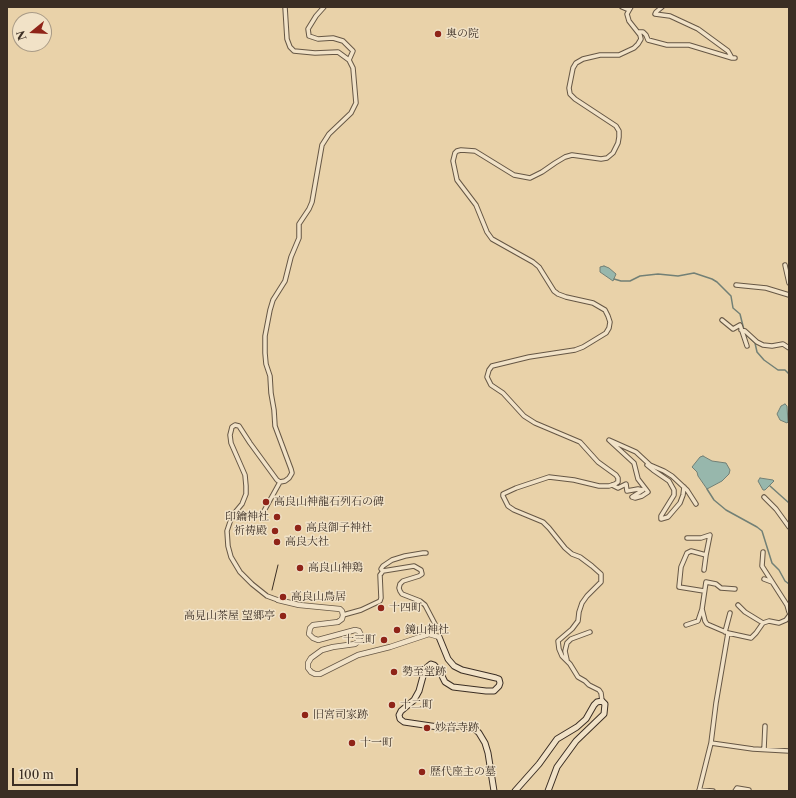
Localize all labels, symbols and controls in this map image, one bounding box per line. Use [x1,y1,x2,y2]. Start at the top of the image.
north arrow [12,12,52,52]
place label: 奥の院 [446,27,479,41]
text: N [13,29,30,42]
marker: 奥の院 [433,29,443,39]
place label: 高良山神龍石列石の碑 [274,495,384,509]
marker: 高良山神龍石列石の碑 [261,497,271,507]
place label: 印鑰神社 [225,510,269,524]
marker: 印鑰神社 [272,512,282,522]
place label: 高良御子神社 [306,521,372,535]
marker: 高良御子神社 [293,523,303,533]
place label: 祈祷殿 [234,524,267,538]
marker: 祈祷殿 [270,526,280,536]
place label: 高良大社 [285,535,329,549]
marker: 高良大社 [272,537,282,547]
place label: 高良山神鶏 [308,561,363,575]
marker: 高良山神鶏 [295,563,305,573]
place label: 高良山鳥居 [291,590,346,604]
marker: 高良山鳥居 [278,592,288,602]
place label: 十四町 [389,601,422,615]
marker: 十四町 [376,603,386,613]
place label: 高見山茶屋 望郷亭 [184,609,275,623]
marker: 高見山茶屋 望郷亭 [278,611,288,621]
place label: 鏡山神社 [405,623,449,637]
marker: 鏡山神社 [392,625,402,635]
place label: 十三町 [343,633,376,647]
marker: 十三町 [379,635,389,645]
place label: 勢至堂跡 [402,665,446,679]
marker: 勢至堂跡 [389,667,399,677]
place label: 十二町 [400,698,433,712]
marker: 十二町 [387,700,397,710]
place label: 旧宮司家跡 [313,708,368,722]
marker: 旧宮司家跡 [300,710,310,720]
place label: 妙音寺跡 [435,721,479,735]
marker: 妙音寺跡 [422,723,432,733]
place label: 十一町 [360,736,393,750]
marker: 十一町 [347,738,357,748]
scale bar [14,760,80,786]
place label: 歴代座主の墓 [430,765,496,779]
text: 100 m [19,767,54,782]
marker: 歴代座主の墓 [417,767,427,777]

